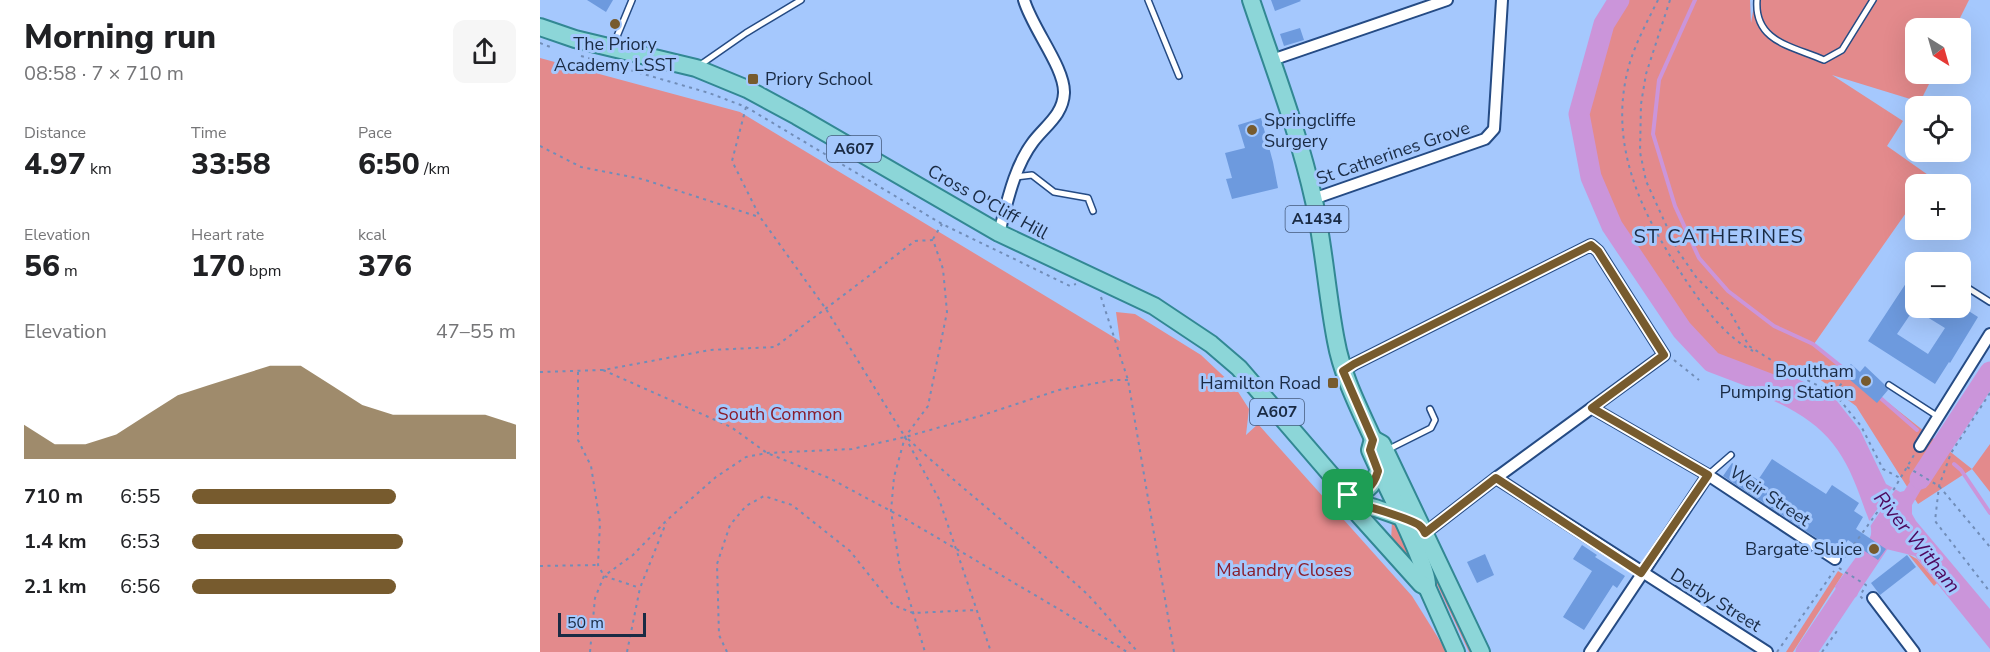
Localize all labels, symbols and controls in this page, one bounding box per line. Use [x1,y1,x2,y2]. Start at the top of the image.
text: Morning run [24,15,216,60]
marker: The Priory Academy LSST [608,17,622,31]
north arrow [1905,18,1971,84]
map controls [1905,18,1971,318]
button: share [453,20,516,83]
place label: The Priory Academy LSST [554,32,676,77]
text: 08:58 · 7 × 710 m [24,60,184,87]
place label: Priory School [765,67,873,91]
marker: Priory School [746,72,760,86]
button: locate [1905,96,1971,162]
place label: Springcliffe Surgery [1264,108,1356,153]
street label: St Catherines Grove [1313,115,1473,191]
text: Distance [24,122,86,144]
text: Time [191,122,227,144]
text: Pace [358,122,392,144]
marker: Springcliffe Surgery [1245,123,1259,137]
road number: A607 [827,136,881,162]
text: 4.97 [24,144,86,185]
text: 33:58 [191,144,271,185]
text: 6:50 [358,144,420,185]
text: km [86,158,112,180]
text: /km [420,158,450,180]
street label: Cross O'Cliff Hill [923,159,1053,245]
button: + [1905,174,1971,240]
road number: A1434 [1286,206,1348,232]
district label: ST CATHERINES [1634,223,1804,250]
text: Elevation [24,224,90,246]
text: Heart rate [191,224,264,246]
text: kcal [358,224,386,246]
text: 56 [24,246,60,287]
text: 170 [191,246,245,287]
text: 376 [358,246,412,287]
button: − [1905,252,1971,318]
text: m [60,260,78,282]
text: bpm [245,260,281,282]
text: Elevation [24,318,107,345]
text: 47–55 m [436,318,516,345]
place label: Boultham Pumping Station [1720,359,1854,404]
place label: Hamilton Road [1200,371,1321,395]
marker: Boultham Pumping Station [1859,374,1873,388]
marker: Hamilton Road [1326,376,1340,390]
road number: A607 [1250,399,1304,425]
park label: South Common [718,402,842,426]
street label: Weir Street [1725,460,1816,532]
pin [1322,469,1373,520]
icon: arrive [1331,478,1364,511]
text: 710 m [24,483,83,510]
text: 6:55 [120,483,161,510]
water label: River Witham [1868,485,1966,599]
text: 1.4 km [24,528,87,555]
text: 6:53 [120,528,161,555]
place label: Bargate Sluice [1745,537,1862,561]
marker: Bargate Sluice [1867,542,1881,556]
park label: Malandry Closes [1216,558,1352,582]
street label: Derby Street [1666,563,1767,638]
text: 2.1 km [24,573,87,600]
text: 6:56 [120,573,161,600]
scale bar [558,610,646,638]
text: 50 m [567,612,604,634]

